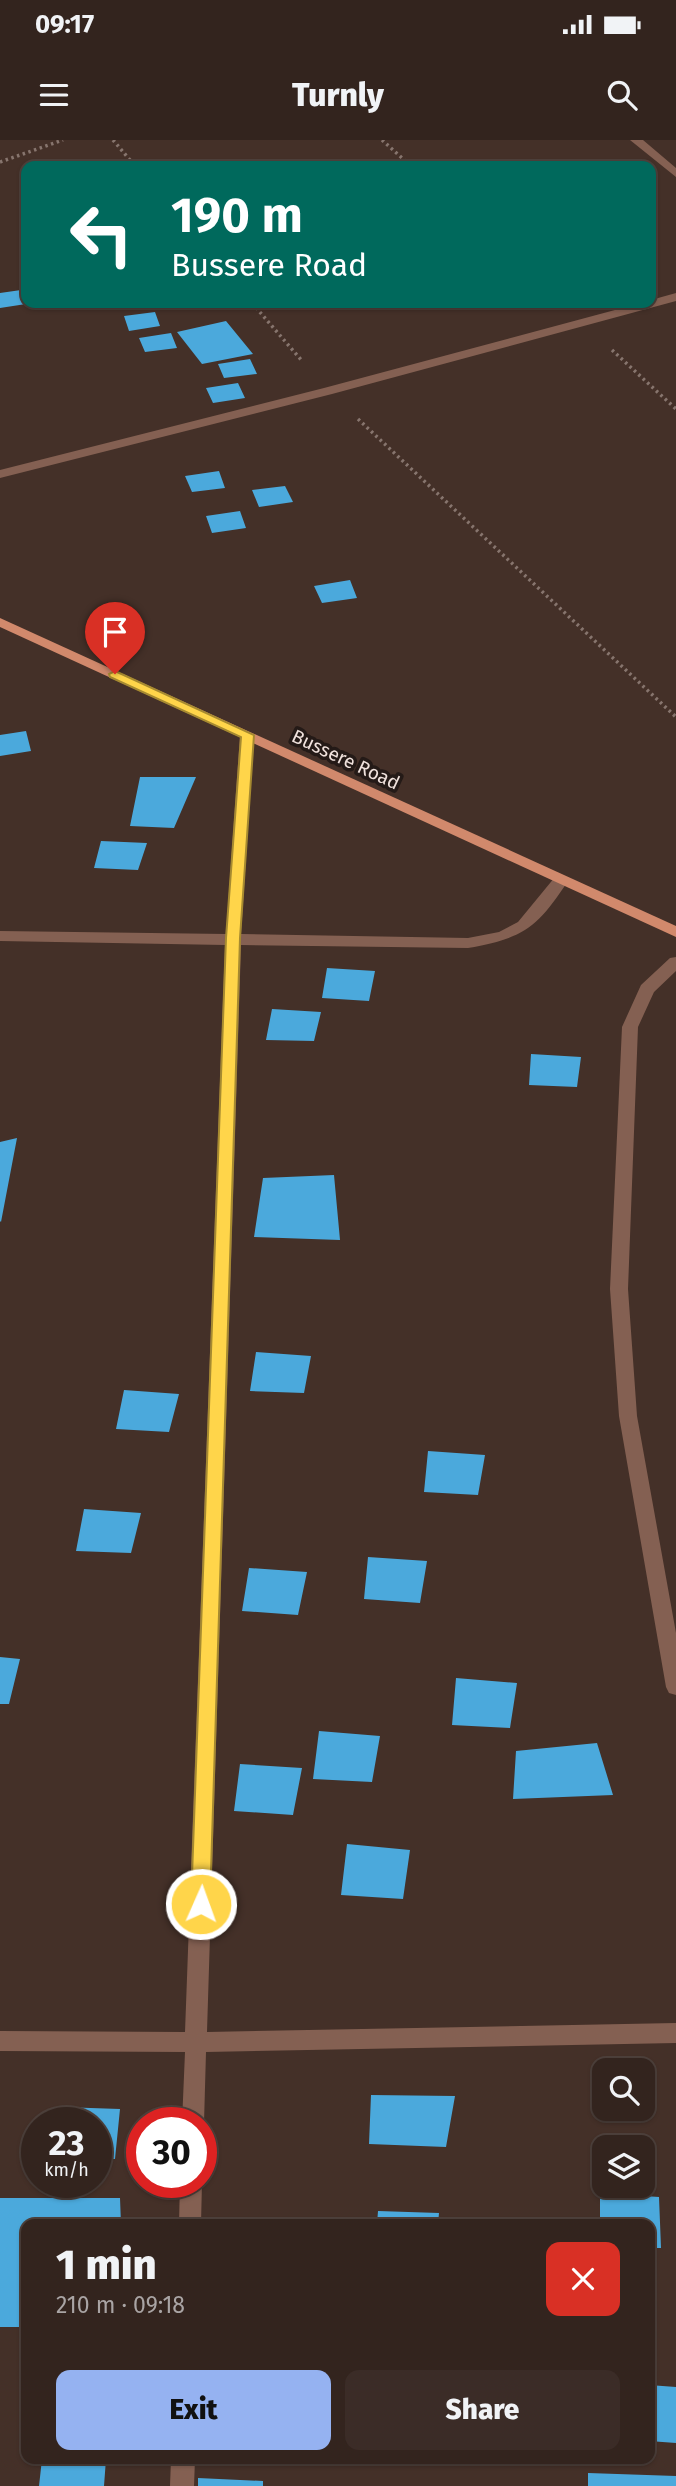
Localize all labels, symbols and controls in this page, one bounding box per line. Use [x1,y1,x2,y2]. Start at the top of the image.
text: 09:17 [35,9,94,40]
icon: menu [35,76,73,114]
text: Turnly [292,76,384,114]
icon: search [603,76,641,114]
text: 190 m [171,186,303,245]
icon: left [56,189,147,280]
text: Bussere Road [171,246,367,284]
pin [85,602,145,674]
icon: arrive [96,613,134,651]
street label: Bussere Road [288,724,403,794]
position arrow [164,1867,238,1941]
map controls [592,2058,655,2198]
button: search [592,2058,655,2121]
speed limit sign: 30 [126,2107,217,2198]
text: 23 [48,2122,85,2164]
button: layers [592,2135,655,2198]
text: km/h [44,2159,89,2181]
text: 1 min [56,2240,157,2290]
button: close [546,2242,620,2316]
text: 210 m · 09:18 [56,2291,185,2319]
button: Exit [56,2370,331,2450]
button: Share [345,2370,620,2450]

